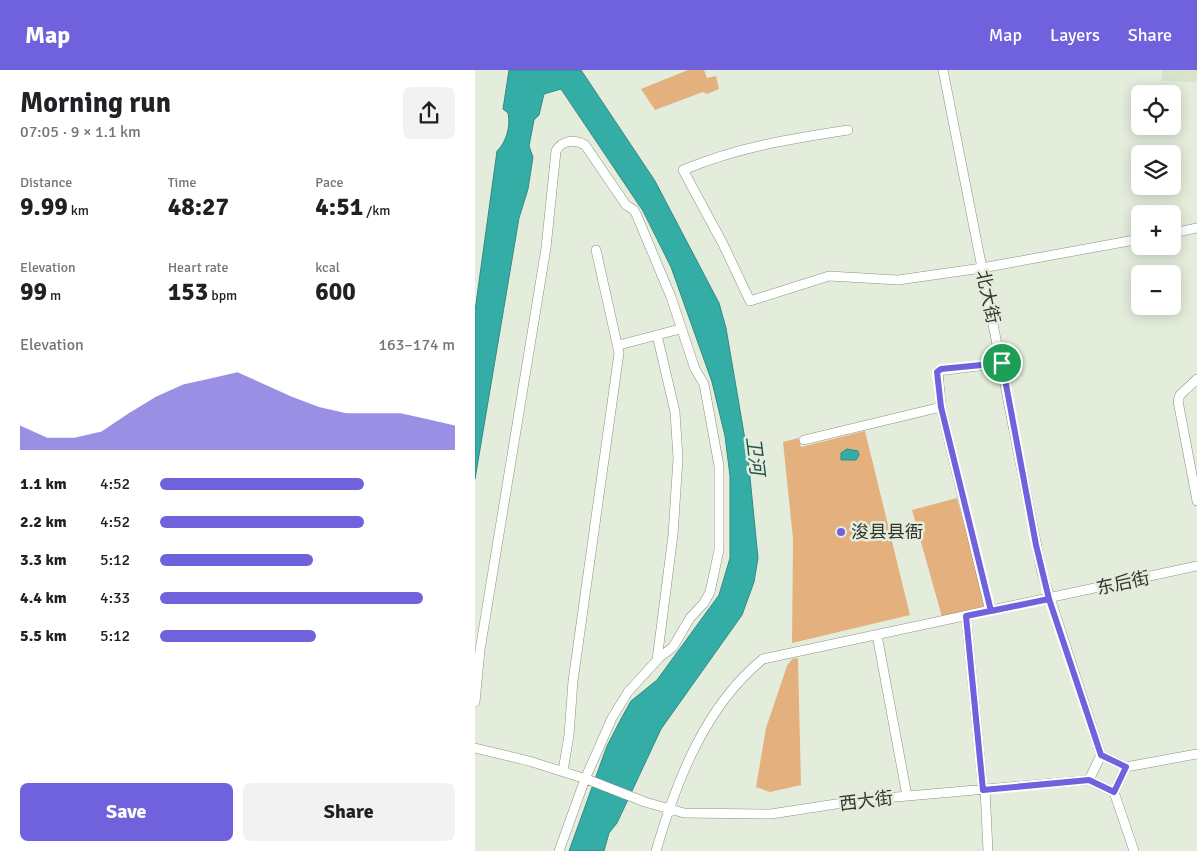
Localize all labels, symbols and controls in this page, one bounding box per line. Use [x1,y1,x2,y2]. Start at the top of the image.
text: Map [25,20,70,50]
text: Map [989,24,1022,46]
text: Layers [1050,24,1100,46]
text: Share [1128,24,1172,46]
map controls [1131,85,1181,315]
button: locate [1131,85,1181,135]
text: Morning run [20,86,171,120]
button: share [403,87,455,139]
text: 07:05 · 9 × 1.1 km [20,122,141,142]
button: layers [1131,145,1181,195]
text: Distance [20,174,72,191]
text: Time [168,174,197,191]
text: Pace [315,174,344,191]
text: 9.99 [20,191,68,222]
text: 48:27 [168,191,229,222]
text: 4:51 [315,191,363,222]
text: km [68,202,89,219]
text: /km [363,202,390,219]
button: + [1131,205,1181,255]
text: Elevation [20,259,76,276]
text: Heart rate [168,259,228,276]
text: kcal [315,259,340,276]
button: − [1131,265,1181,315]
street label: 北大街 [972,268,1004,326]
text: 99 [20,276,47,307]
text: 153 [168,276,208,307]
text: 600 [315,276,356,307]
text: m [47,287,61,304]
text: bpm [208,287,237,304]
text: Elevation [20,335,84,355]
text: 163–174 m [378,335,455,355]
pin [981,342,1023,384]
icon: arrive [988,349,1016,377]
water label: 卫河 [741,436,770,480]
text: 1.1 km [20,474,67,494]
text: 4:52 [100,474,130,494]
text: 2.2 km [20,512,67,532]
text: 4:52 [100,512,130,532]
place label: 浚县县衙 [851,521,923,543]
marker: 浚县县衙 [835,526,847,538]
text: 3.3 km [20,550,67,570]
text: 5:12 [100,550,130,570]
street label: 东后街 [1094,567,1152,599]
text: 4.4 km [20,588,67,608]
text: 4:33 [100,588,130,608]
text: 5.5 km [20,626,67,646]
text: 5:12 [100,626,130,646]
button: Save [20,783,233,841]
button: Share [243,783,455,841]
street label: 西大街 [838,787,894,815]

